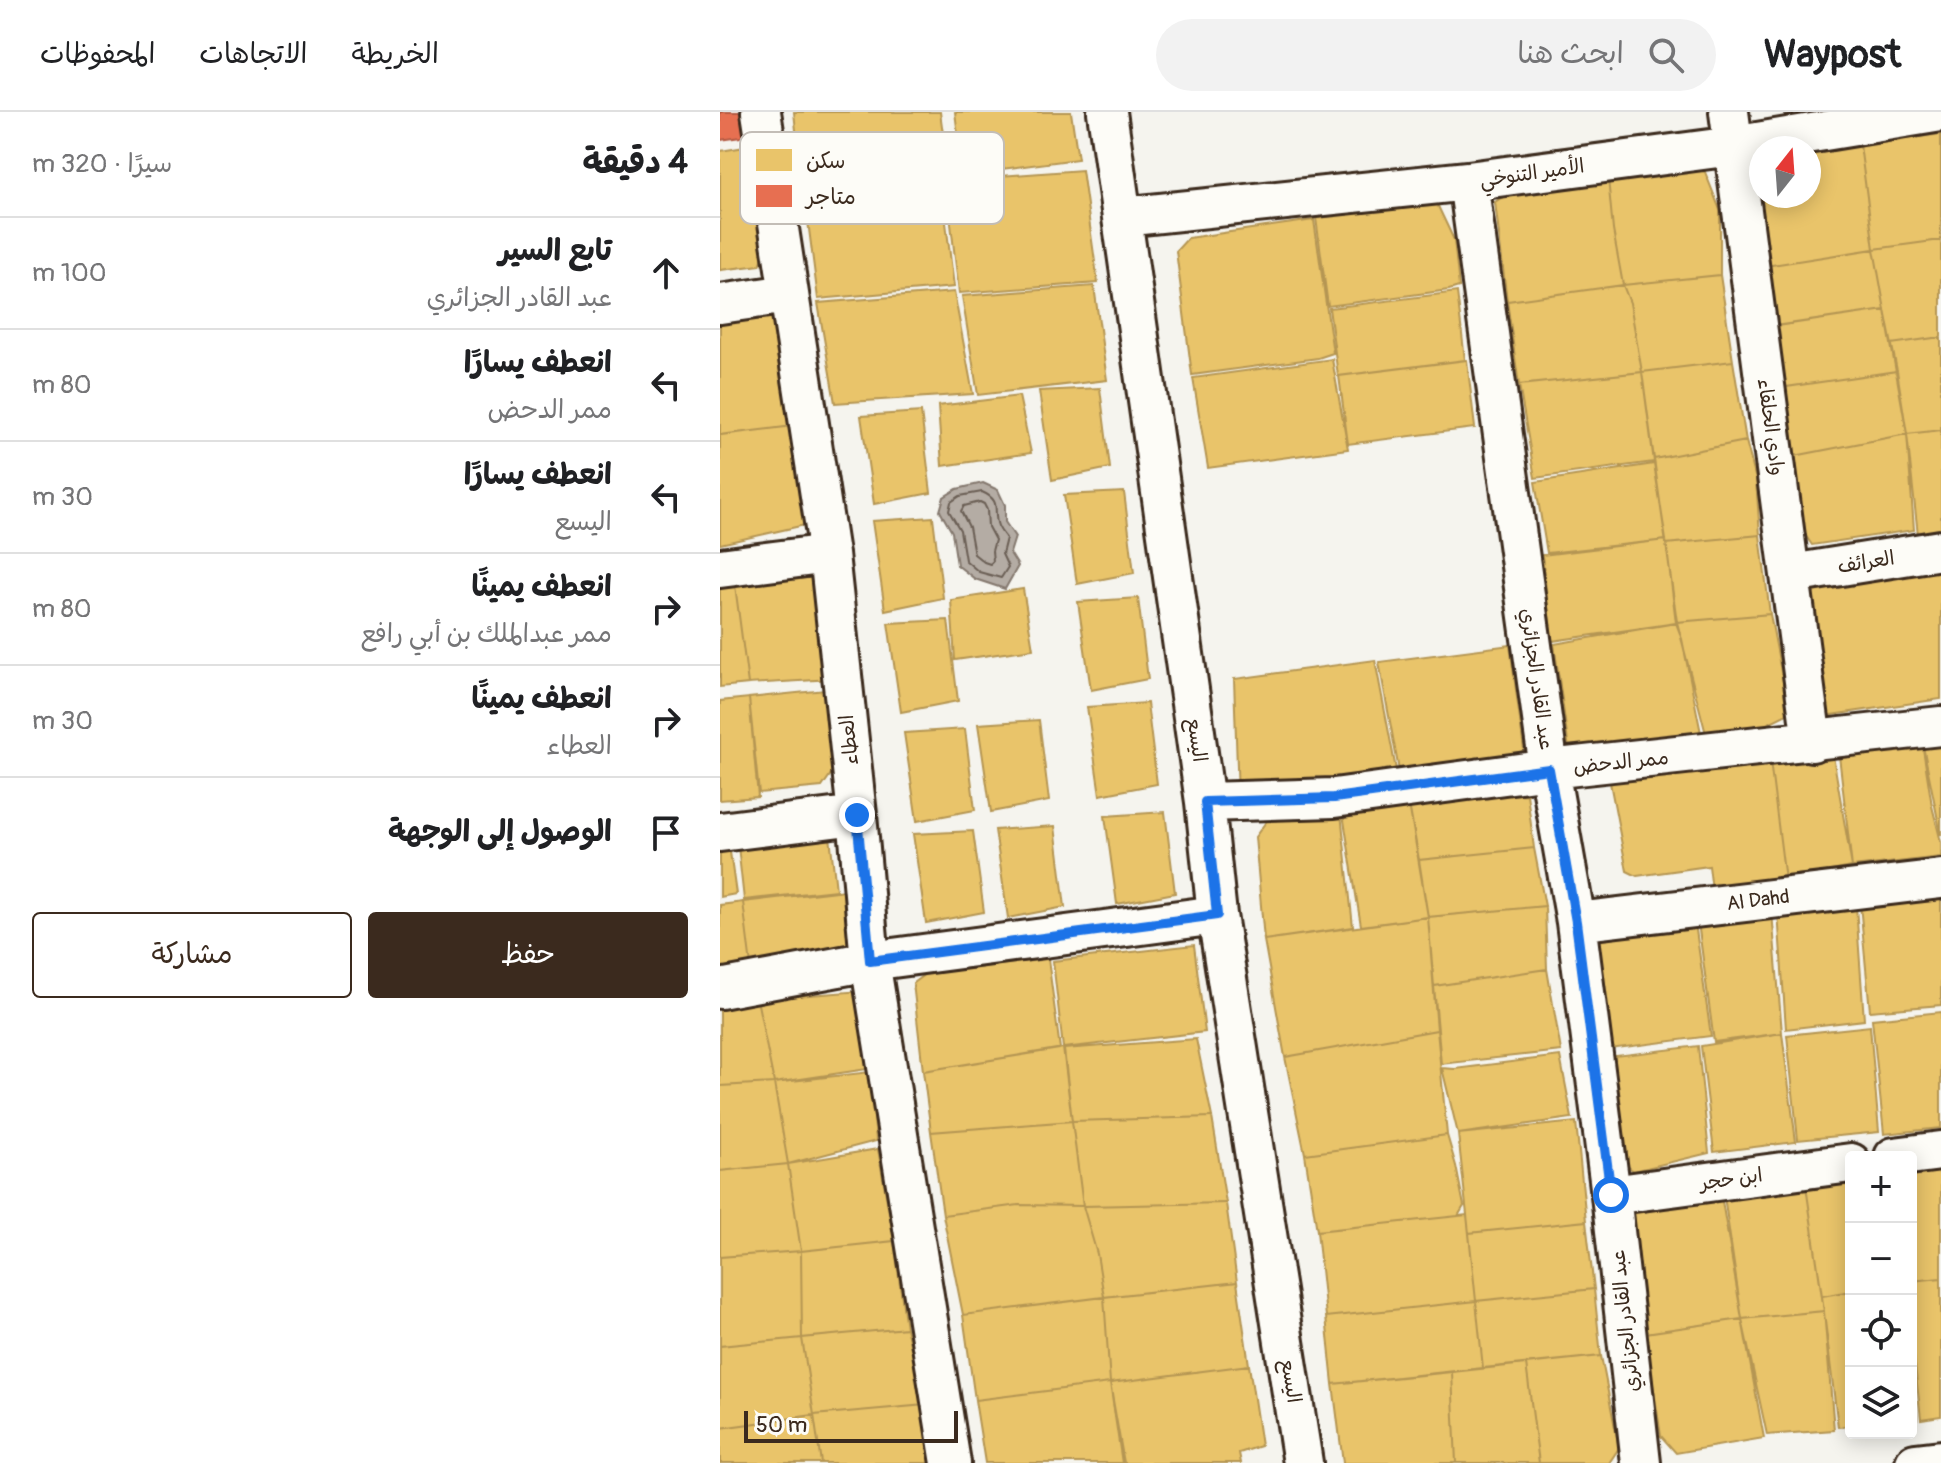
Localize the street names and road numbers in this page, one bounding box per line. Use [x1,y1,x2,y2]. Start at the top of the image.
street label: الأمير التنوخي [1478,152,1587,198]
street label: وادي الحلقاء [1750,377,1790,478]
street label: العرائف [1836,545,1896,579]
street label: عبد القادر الجزائري [1513,607,1559,752]
street label: العطاء [834,714,864,766]
street label: اليسع [1180,716,1212,764]
street label: ممر الدحض [1572,745,1670,779]
street label: Al Dahd [1725,884,1791,916]
street label: ابن حجر [1696,1162,1764,1196]
street label: عبد القادر الجزائري [1605,1248,1647,1393]
street label: اليسع [1273,1357,1307,1405]

